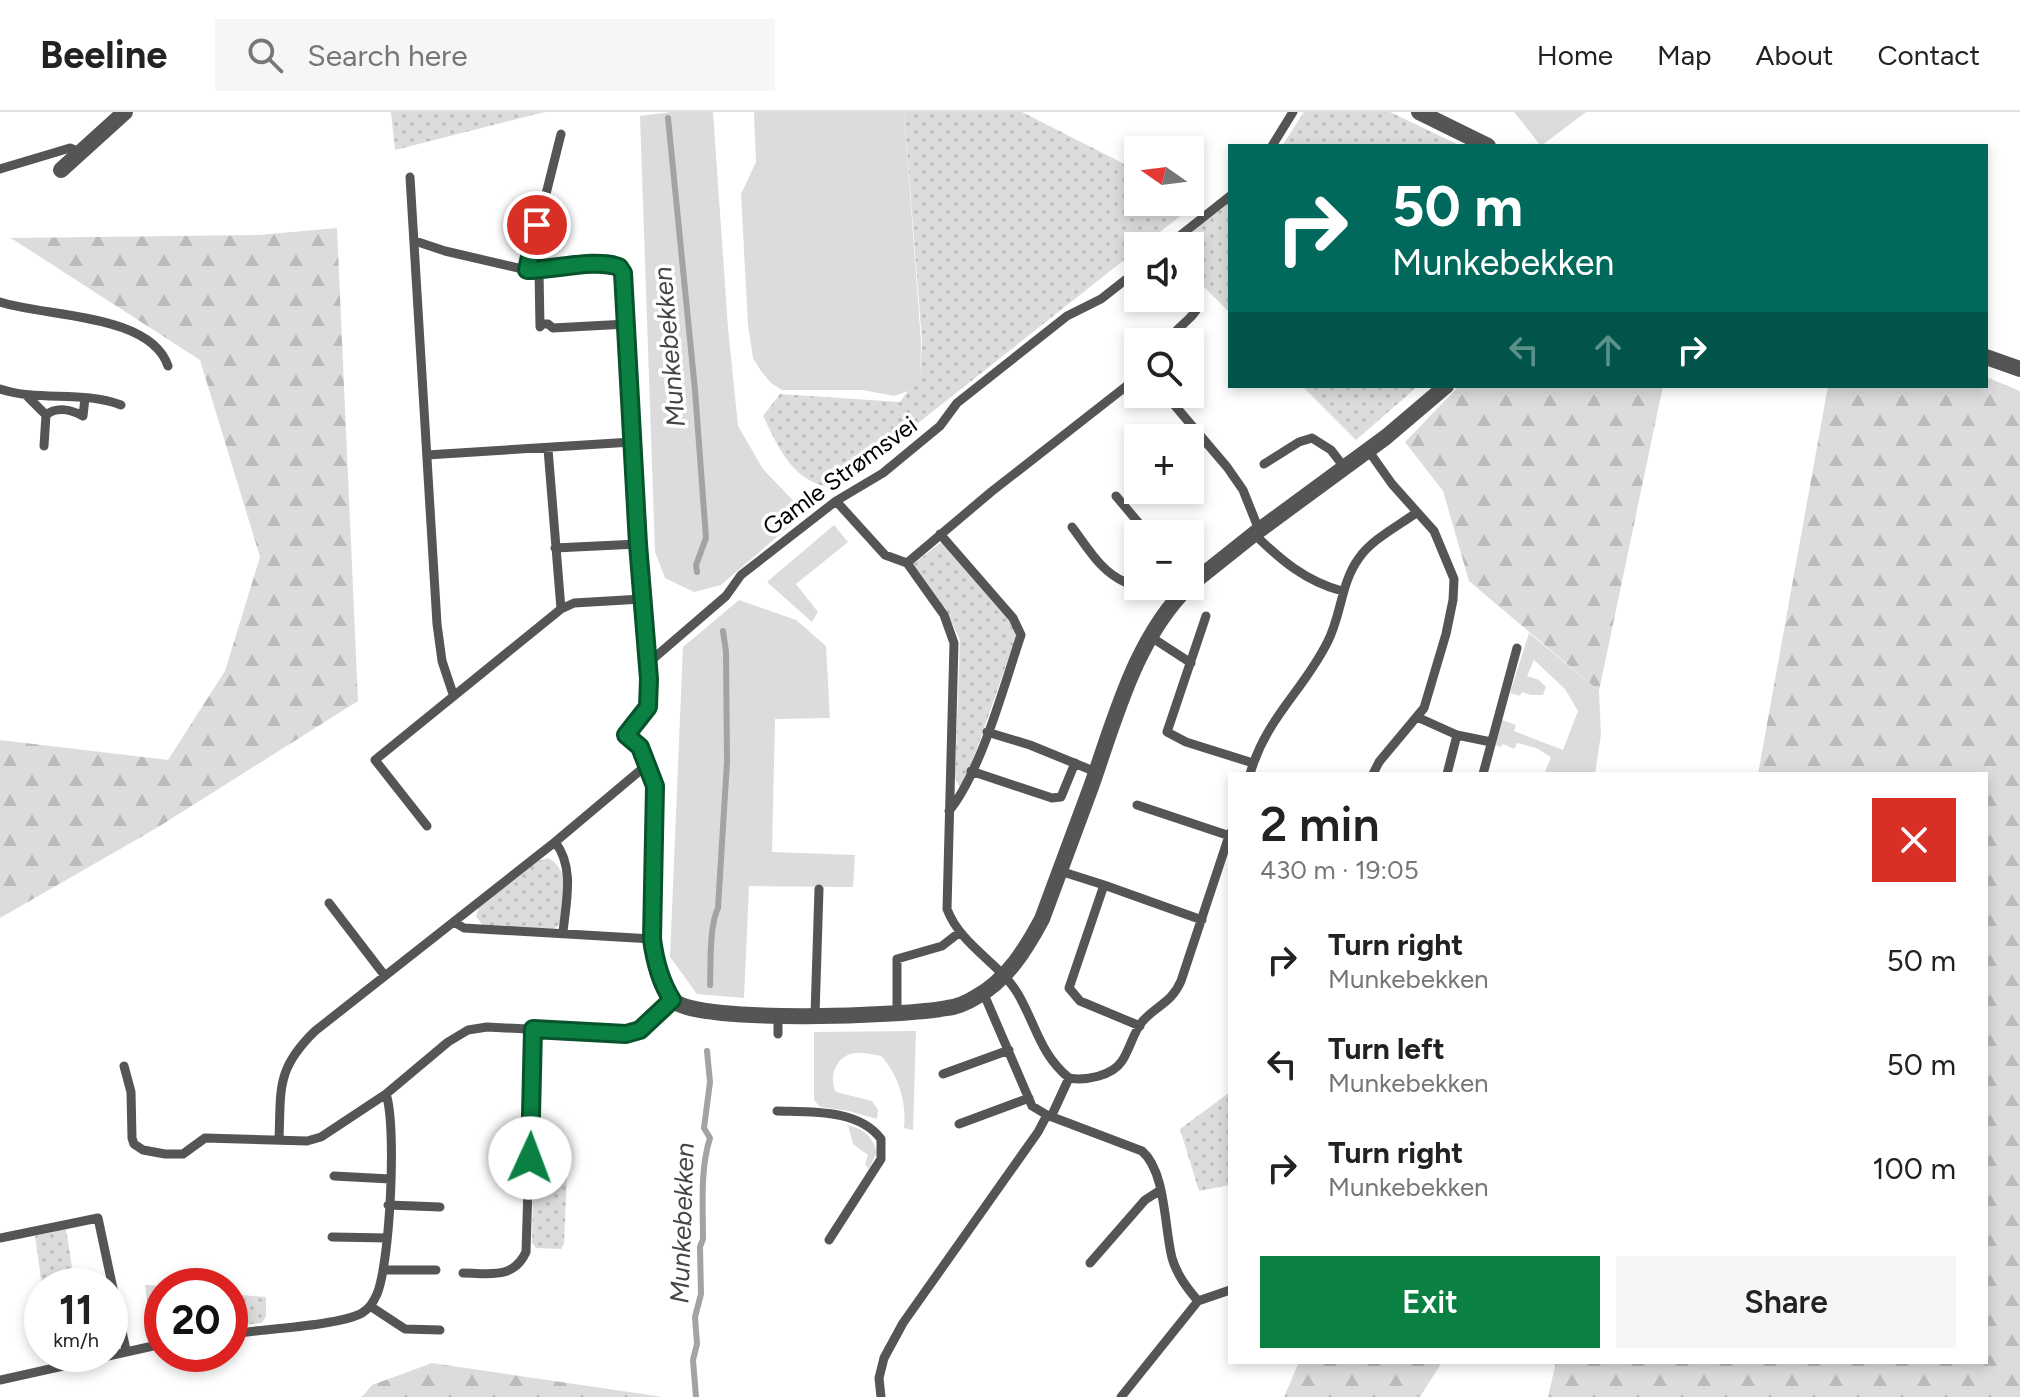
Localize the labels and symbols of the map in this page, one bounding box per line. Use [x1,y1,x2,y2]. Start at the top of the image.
north arrow [1124,136,1204,216]
pin [503,191,571,259]
water label: Munkebekken [646,266,692,428]
street label: Gamle Strømsvei [757,410,922,541]
position arrow [488,1116,572,1200]
water label: Munkebekken [663,1142,701,1304]
speed limit sign: 20 [144,1268,248,1372]

